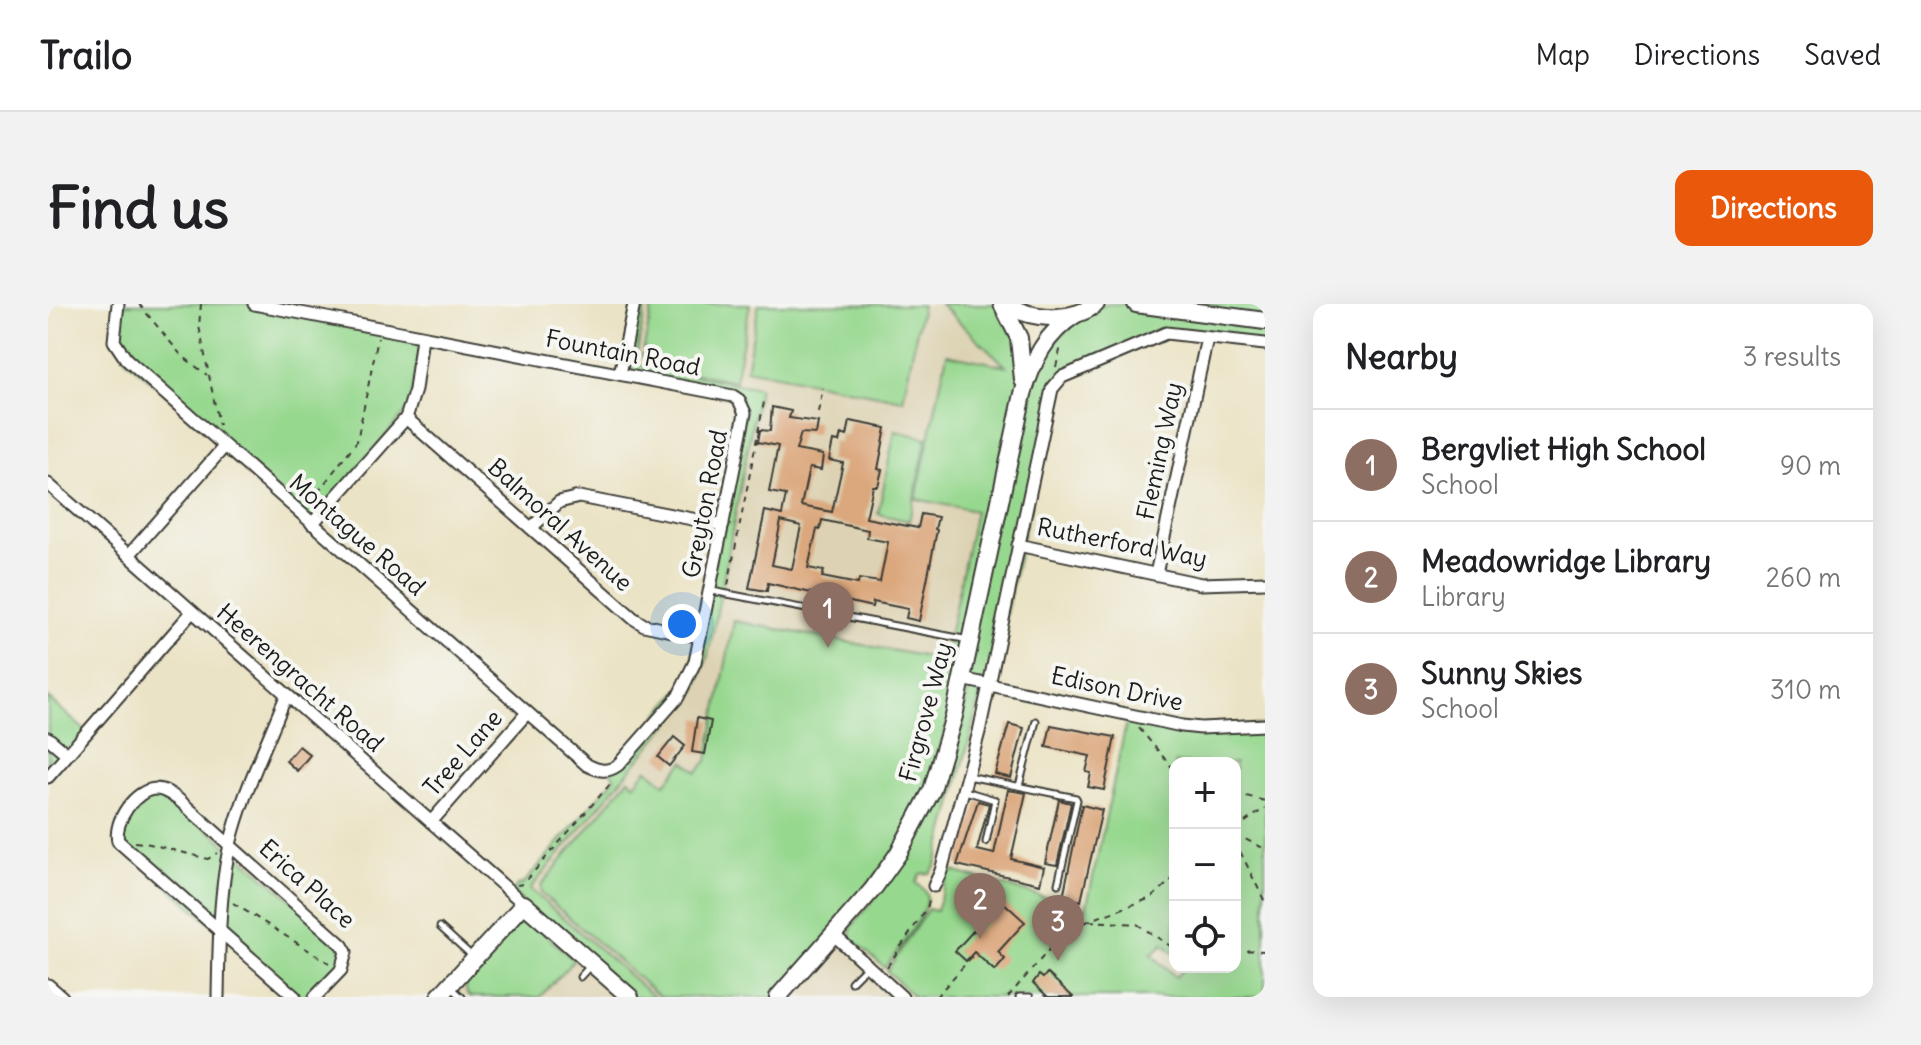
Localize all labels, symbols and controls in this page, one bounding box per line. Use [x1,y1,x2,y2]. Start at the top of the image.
text: Trailo [40,32,132,79]
text: Map [1535,37,1590,73]
text: Directions [1634,37,1760,73]
text: Saved [1804,37,1881,73]
button: Directions [1675,170,1873,246]
text: Find us [48,173,229,243]
street label: Fountain Road [543,322,703,382]
text: Nearby [1345,335,1458,378]
text: 3 results [1743,340,1841,373]
street label: Fleming Way [1130,379,1188,522]
street label: Greyton Road [675,427,733,581]
text: Bergvliet High School [1421,430,1706,468]
text: 1 [1366,449,1376,482]
text: 90 m [1780,449,1841,482]
street label: Balmoral Avenue [482,452,639,597]
street label: Montague Road [284,467,432,601]
text: School [1421,468,1499,501]
street label: Rutherford Way [1035,511,1210,573]
text: Meadowridge Library [1421,542,1711,580]
text: 2 [1364,561,1378,594]
text: 260 m [1766,561,1841,594]
text: Library [1421,580,1506,613]
pin: 1 [802,582,854,648]
street label: Heerengracht Road [211,597,390,758]
your location [662,604,702,644]
street label: Firgrove Way [892,639,958,785]
text: Sunny Skies [1421,654,1583,692]
street label: Edison Drive [1049,659,1186,717]
text: 3 [1364,673,1378,706]
text: 310 m [1770,673,1841,706]
text: School [1421,692,1499,725]
street label: Tree Lane [416,703,508,802]
map controls [1169,757,1241,973]
button: + [1169,757,1241,829]
button: − [1169,829,1241,901]
street label: Erica Place [254,832,362,934]
pin: 2 [954,873,1006,939]
pin: 3 [1032,895,1084,961]
button: locate [1169,901,1241,973]

